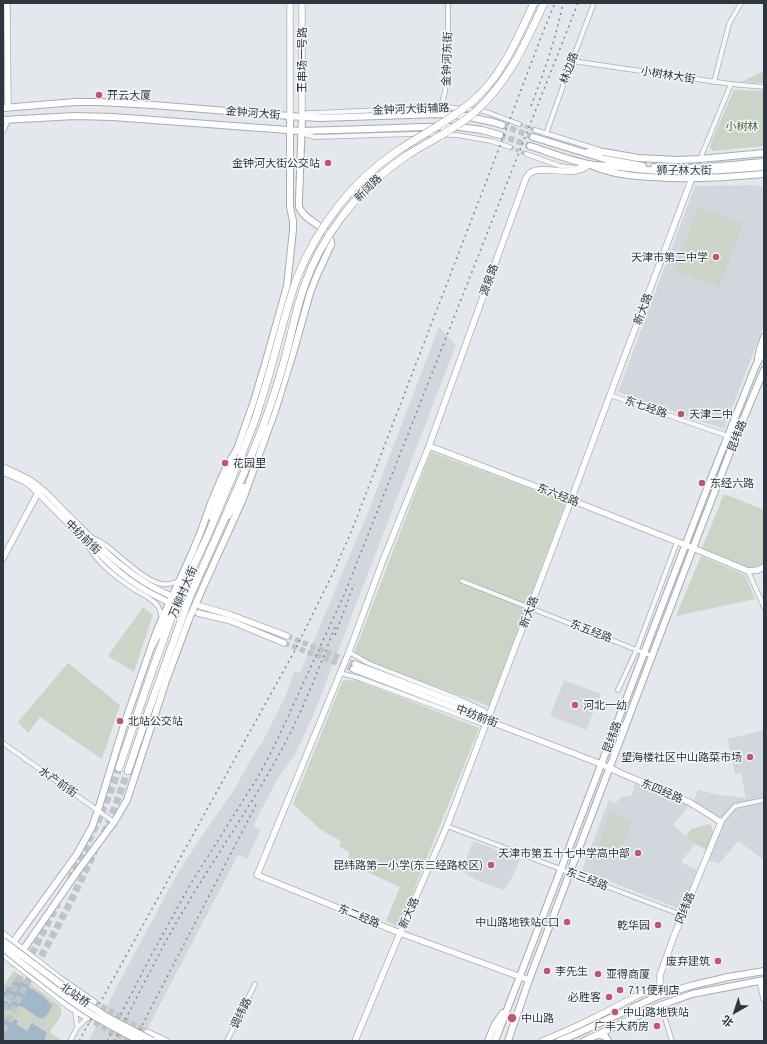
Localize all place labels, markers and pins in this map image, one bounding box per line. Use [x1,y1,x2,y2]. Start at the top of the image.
place label: 开云大厦 [107,88,151,102]
marker: 开云大厦 [94,90,104,100]
place label: 金钟河大街公交站 [232,156,320,170]
marker: 金钟河大街公交站 [323,158,333,168]
place label: 天津市第二中学 [631,250,708,264]
marker: 天津市第二中学 [711,252,721,262]
place label: 天津二中 [689,407,733,421]
marker: 天津二中 [676,409,686,419]
place label: 花园里 [233,456,266,470]
marker: 花园里 [220,458,230,468]
place label: 东经六路 [710,476,754,490]
marker: 东经六路 [697,478,707,488]
place label: 河北一幼 [583,698,627,712]
marker: 河北一幼 [570,700,580,710]
place label: 北站公交站 [128,714,183,728]
marker: 北站公交站 [115,716,125,726]
place label: 望海楼社区中山路菜市场 [621,750,742,764]
marker: 望海楼社区中山路菜市场 [745,752,755,762]
place label: 天津市第五十七中学高中部 [498,846,630,860]
marker: 天津市第五十七中学高中部 [633,848,643,858]
place label: 昆纬路第一小学(东三经路校区) [333,858,483,872]
marker: 昆纬路第一小学(东三经路校区) [486,860,496,870]
place label: 中山路地铁站C口 [475,915,559,929]
marker: 中山路地铁站C口 [562,917,572,927]
place label: 乾华园 [617,918,650,932]
marker: 乾华园 [653,920,663,930]
place label: 废弃建筑 [666,954,710,968]
marker: 废弃建筑 [713,956,723,966]
place label: 李先生 [555,964,588,978]
marker: 李先生 [542,966,552,976]
place label: 亚得商厦 [606,967,650,981]
marker: 亚得商厦 [593,969,603,979]
place label: 711便利店 [628,983,680,997]
marker: 711便利店 [615,985,625,995]
place label: 必胜客 [568,990,601,1004]
marker: 必胜客 [604,992,614,1002]
place label: 中山路地铁站 [623,1005,689,1019]
marker: 中山路地铁站 [610,1007,620,1017]
place label: 中山路 [521,1011,554,1025]
marker: 中山路 [506,1012,518,1024]
place label: 广丰大药房 [594,1019,649,1033]
marker: 广丰大药房 [652,1021,662,1031]

